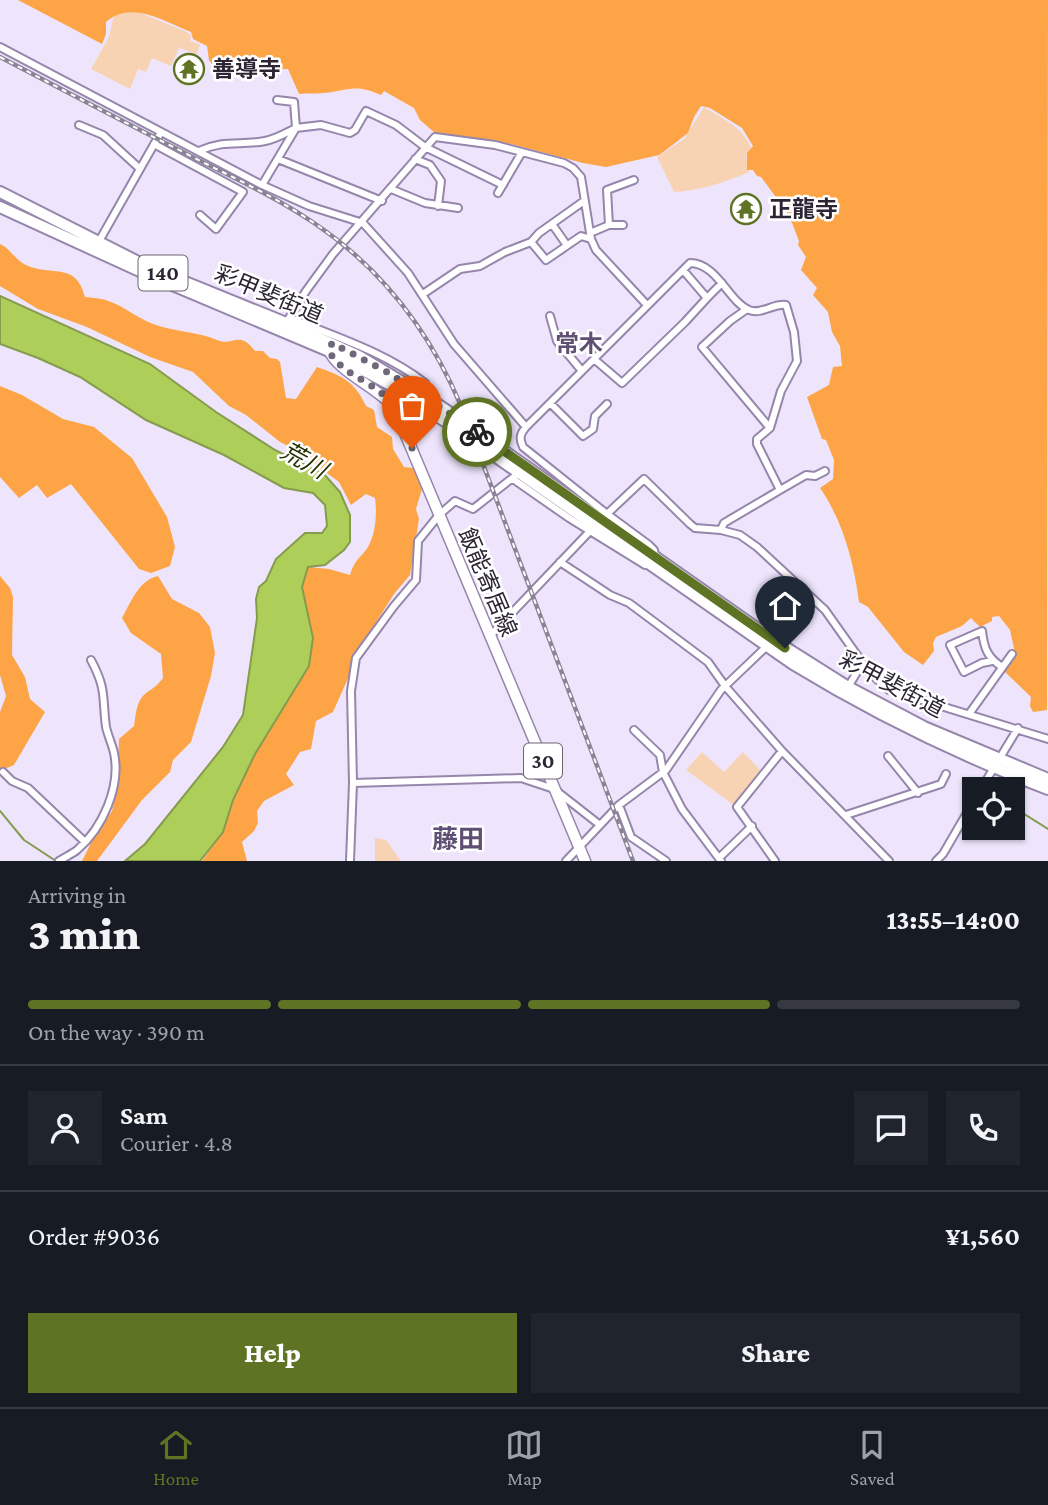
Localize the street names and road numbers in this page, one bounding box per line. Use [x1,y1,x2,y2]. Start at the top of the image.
road number: 140 [138,256,188,290]
street label: 彩甲斐街道 [211,260,327,328]
street label: 飯能寄居線 [454,524,522,640]
street label: 彩甲斐街道 [835,646,949,722]
road number: 30 [524,744,562,778]

